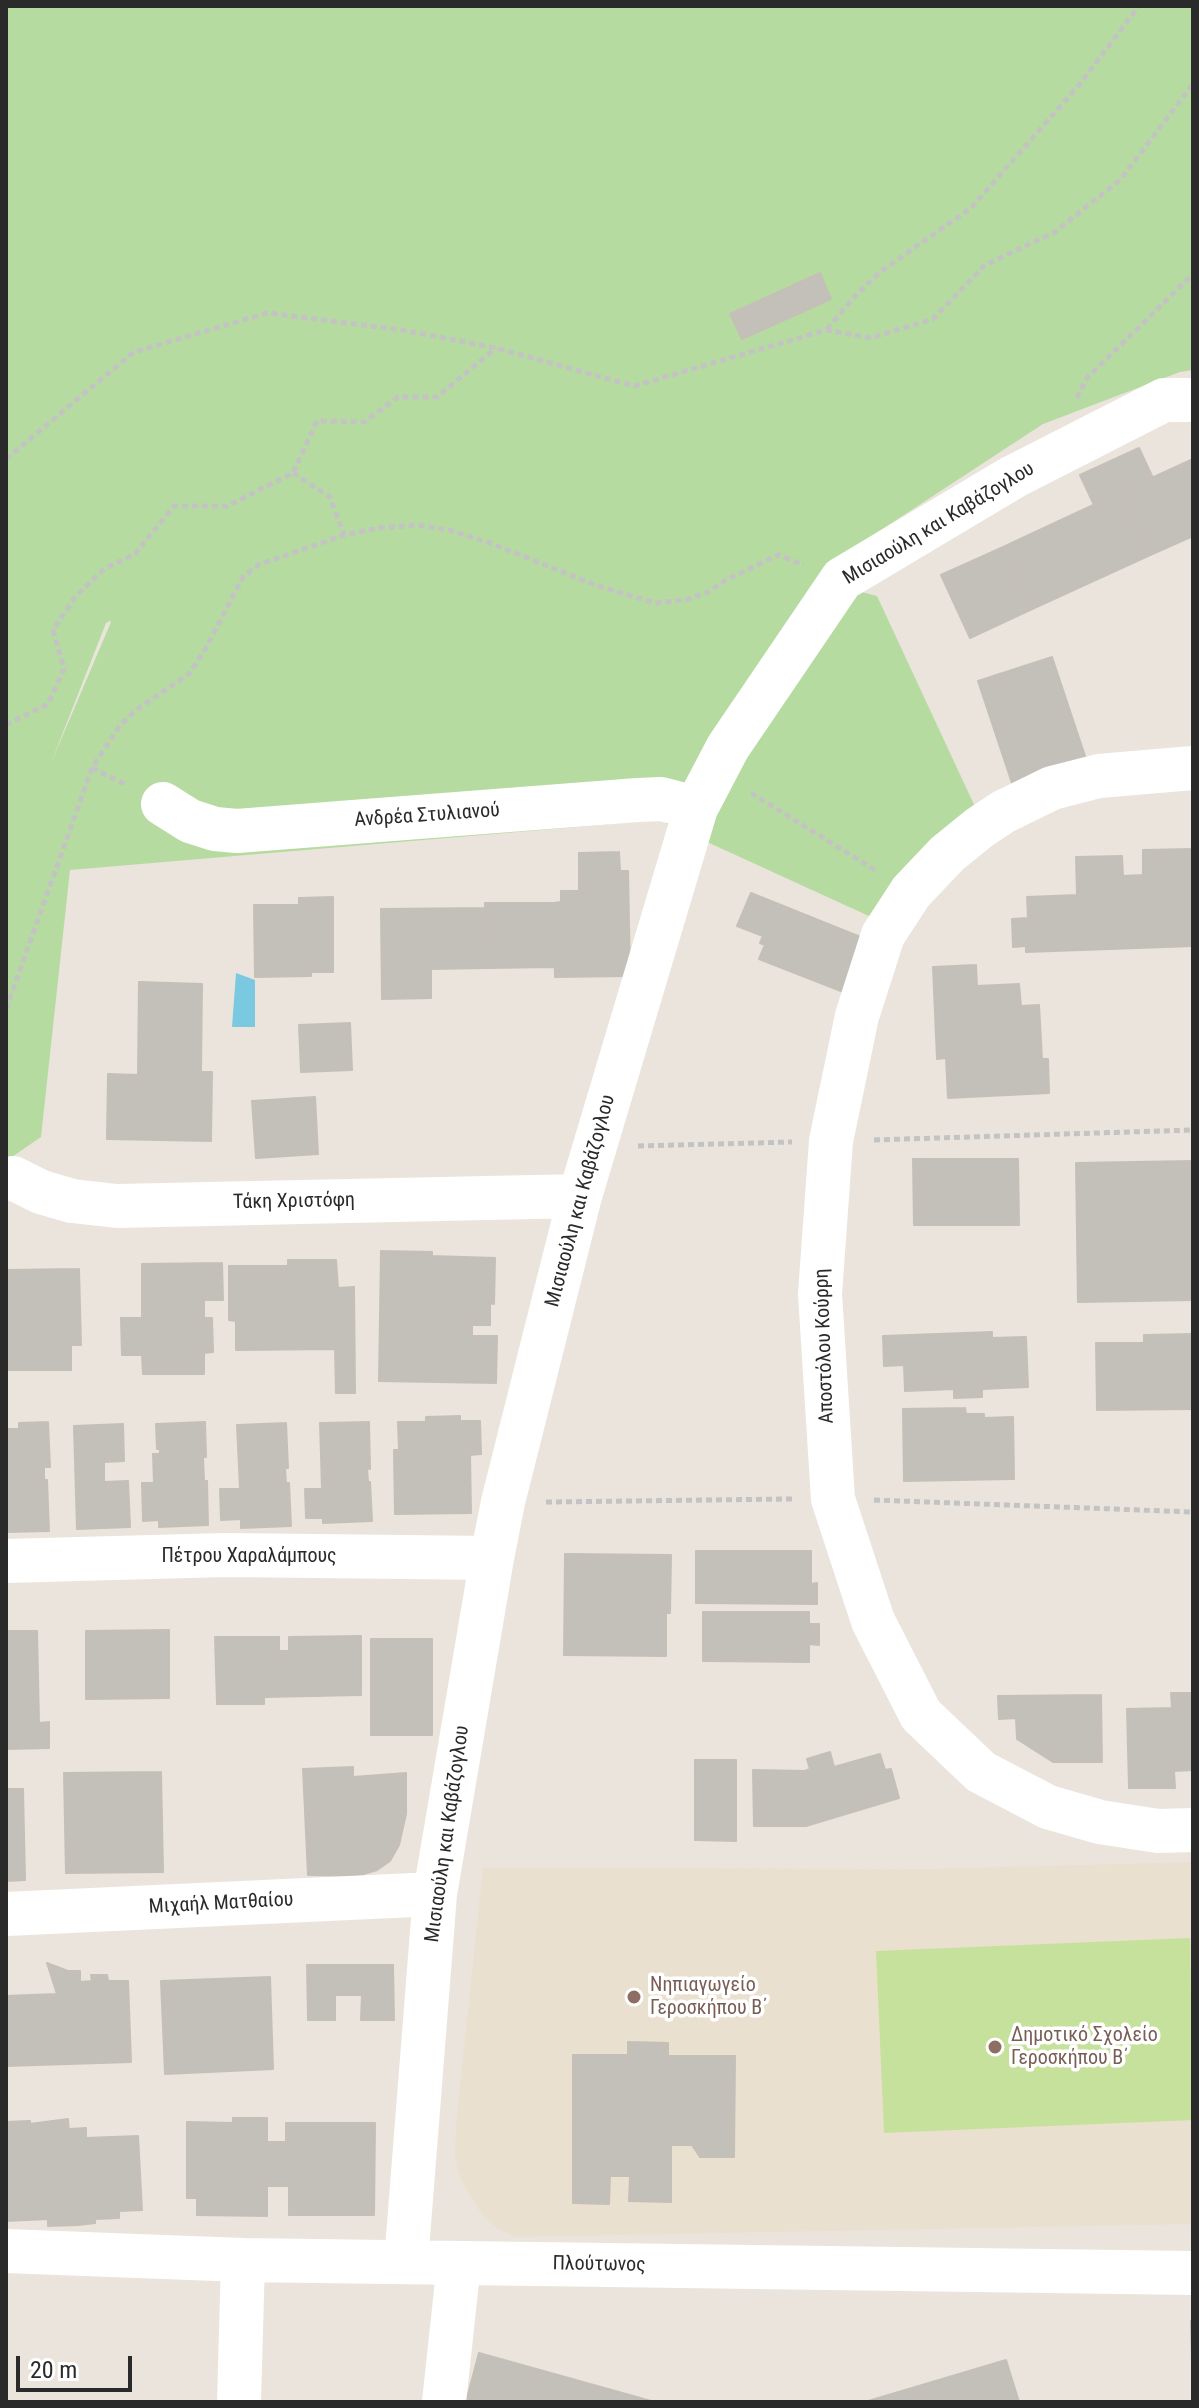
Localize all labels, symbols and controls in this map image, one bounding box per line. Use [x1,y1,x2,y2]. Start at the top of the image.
street label: Μισιαούλη και Καβάζογλου [839,457,1039,591]
street label: Ανδρέα Στυλιανού [353,799,501,833]
street label: Μισιαούλη και Καβάζογλου [541,1092,621,1310]
street label: Τάκη Χριστόφη [233,1189,355,1215]
street label: Αποστόλου Κούρρη [810,1268,840,1424]
street label: Πέτρου Χαραλάμπους [161,1545,337,1569]
street label: Μισιαούλη και Καβάζογλου [421,1724,475,1944]
street label: Μιχαήλ Ματθαίου [148,1888,294,1920]
place label: Νηπιαγωγείο Γεροσκήπου Β΄ [650,1974,767,2021]
marker: Νηπιαγωγείο Γεροσκήπου Β΄ [625,1988,643,2006]
place label: Δημοτικό Σχολείο Γεροσκήπου Β΄ [1011,2024,1158,2071]
marker: Δημοτικό Σχολείο Γεροσκήπου Β΄ [986,2038,1004,2056]
street label: Πλούτωνος [552,2252,646,2278]
scale bar [20,2340,136,2390]
text: 20 m [30,2356,77,2384]

